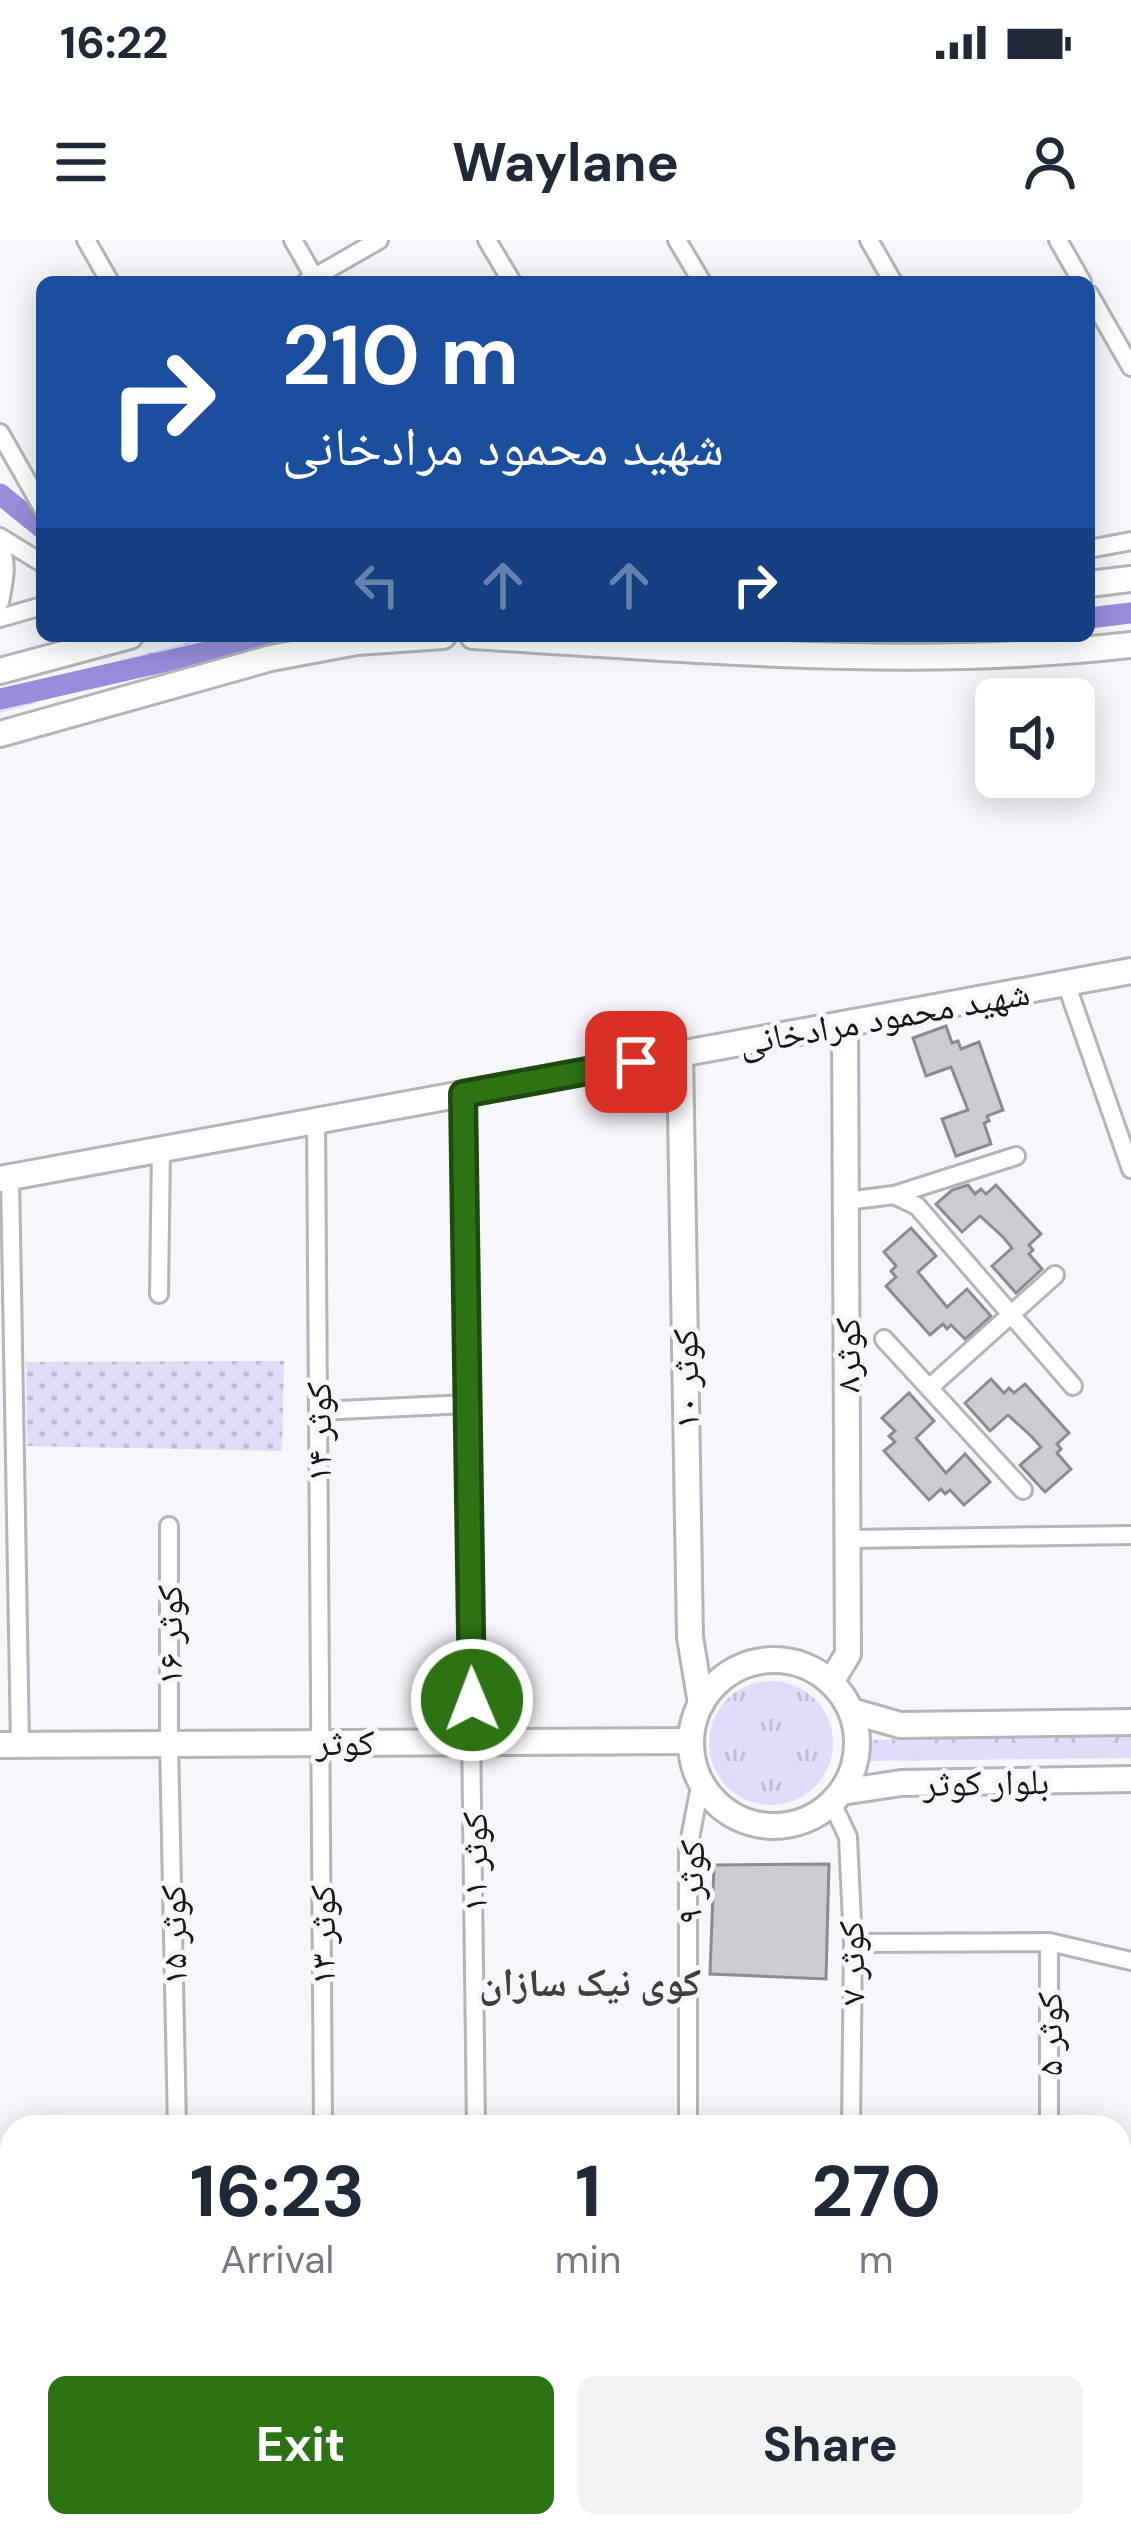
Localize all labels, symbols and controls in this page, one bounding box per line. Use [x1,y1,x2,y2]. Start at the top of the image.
text: 16:22 [60,13,168,72]
text: Waylane [452,127,679,198]
icon: menu [48,129,114,195]
icon: person [1017,129,1083,195]
text: 210 m [282,301,519,410]
icon: right [84,324,240,480]
text: شهید محمود مرادخانی [282,411,724,482]
icon: left [344,552,410,618]
icon: ahead [470,552,536,618]
icon: ahead [596,552,662,618]
icon: right [722,552,788,618]
map controls [975,678,1095,798]
button: sound [975,678,1095,798]
street label: شهید محمود مرادخانی [735,969,1033,1066]
pin [585,1011,687,1113]
icon: arrive [603,1029,669,1095]
street label: کوثر۸ [824,1318,871,1392]
street label: کوثر ۱۰ [661,1328,710,1430]
street label: کوثر ۱۴ [295,1382,342,1482]
street label: کوثر ۱۶ [146,1585,193,1685]
position arrow [409,1637,535,1763]
street label: کوثر [315,1719,374,1766]
street label: بلوار کوثر [921,1758,1050,1807]
street label: کوثر ۱۱ [451,1812,498,1912]
street label: کوثر ۹ [666,1839,715,1925]
street label: ۱۵ کوثر [149,1884,198,1986]
street label: کوثر ۱۳ [299,1885,346,1985]
street label: کوثر ۷ [827,1920,876,2006]
district label: کوی نیک سازان [479,1957,701,2008]
street label: کوثر ۵ [1026,1992,1073,2076]
text: 16:23 [190,2145,365,2238]
text: 1 [575,2145,601,2238]
text: 270 [811,2145,941,2238]
text: Arrival [221,2234,334,2285]
text: min [555,2234,621,2285]
text: m [859,2234,894,2285]
button: Exit [48,2376,554,2514]
button: Share [578,2376,1083,2514]

